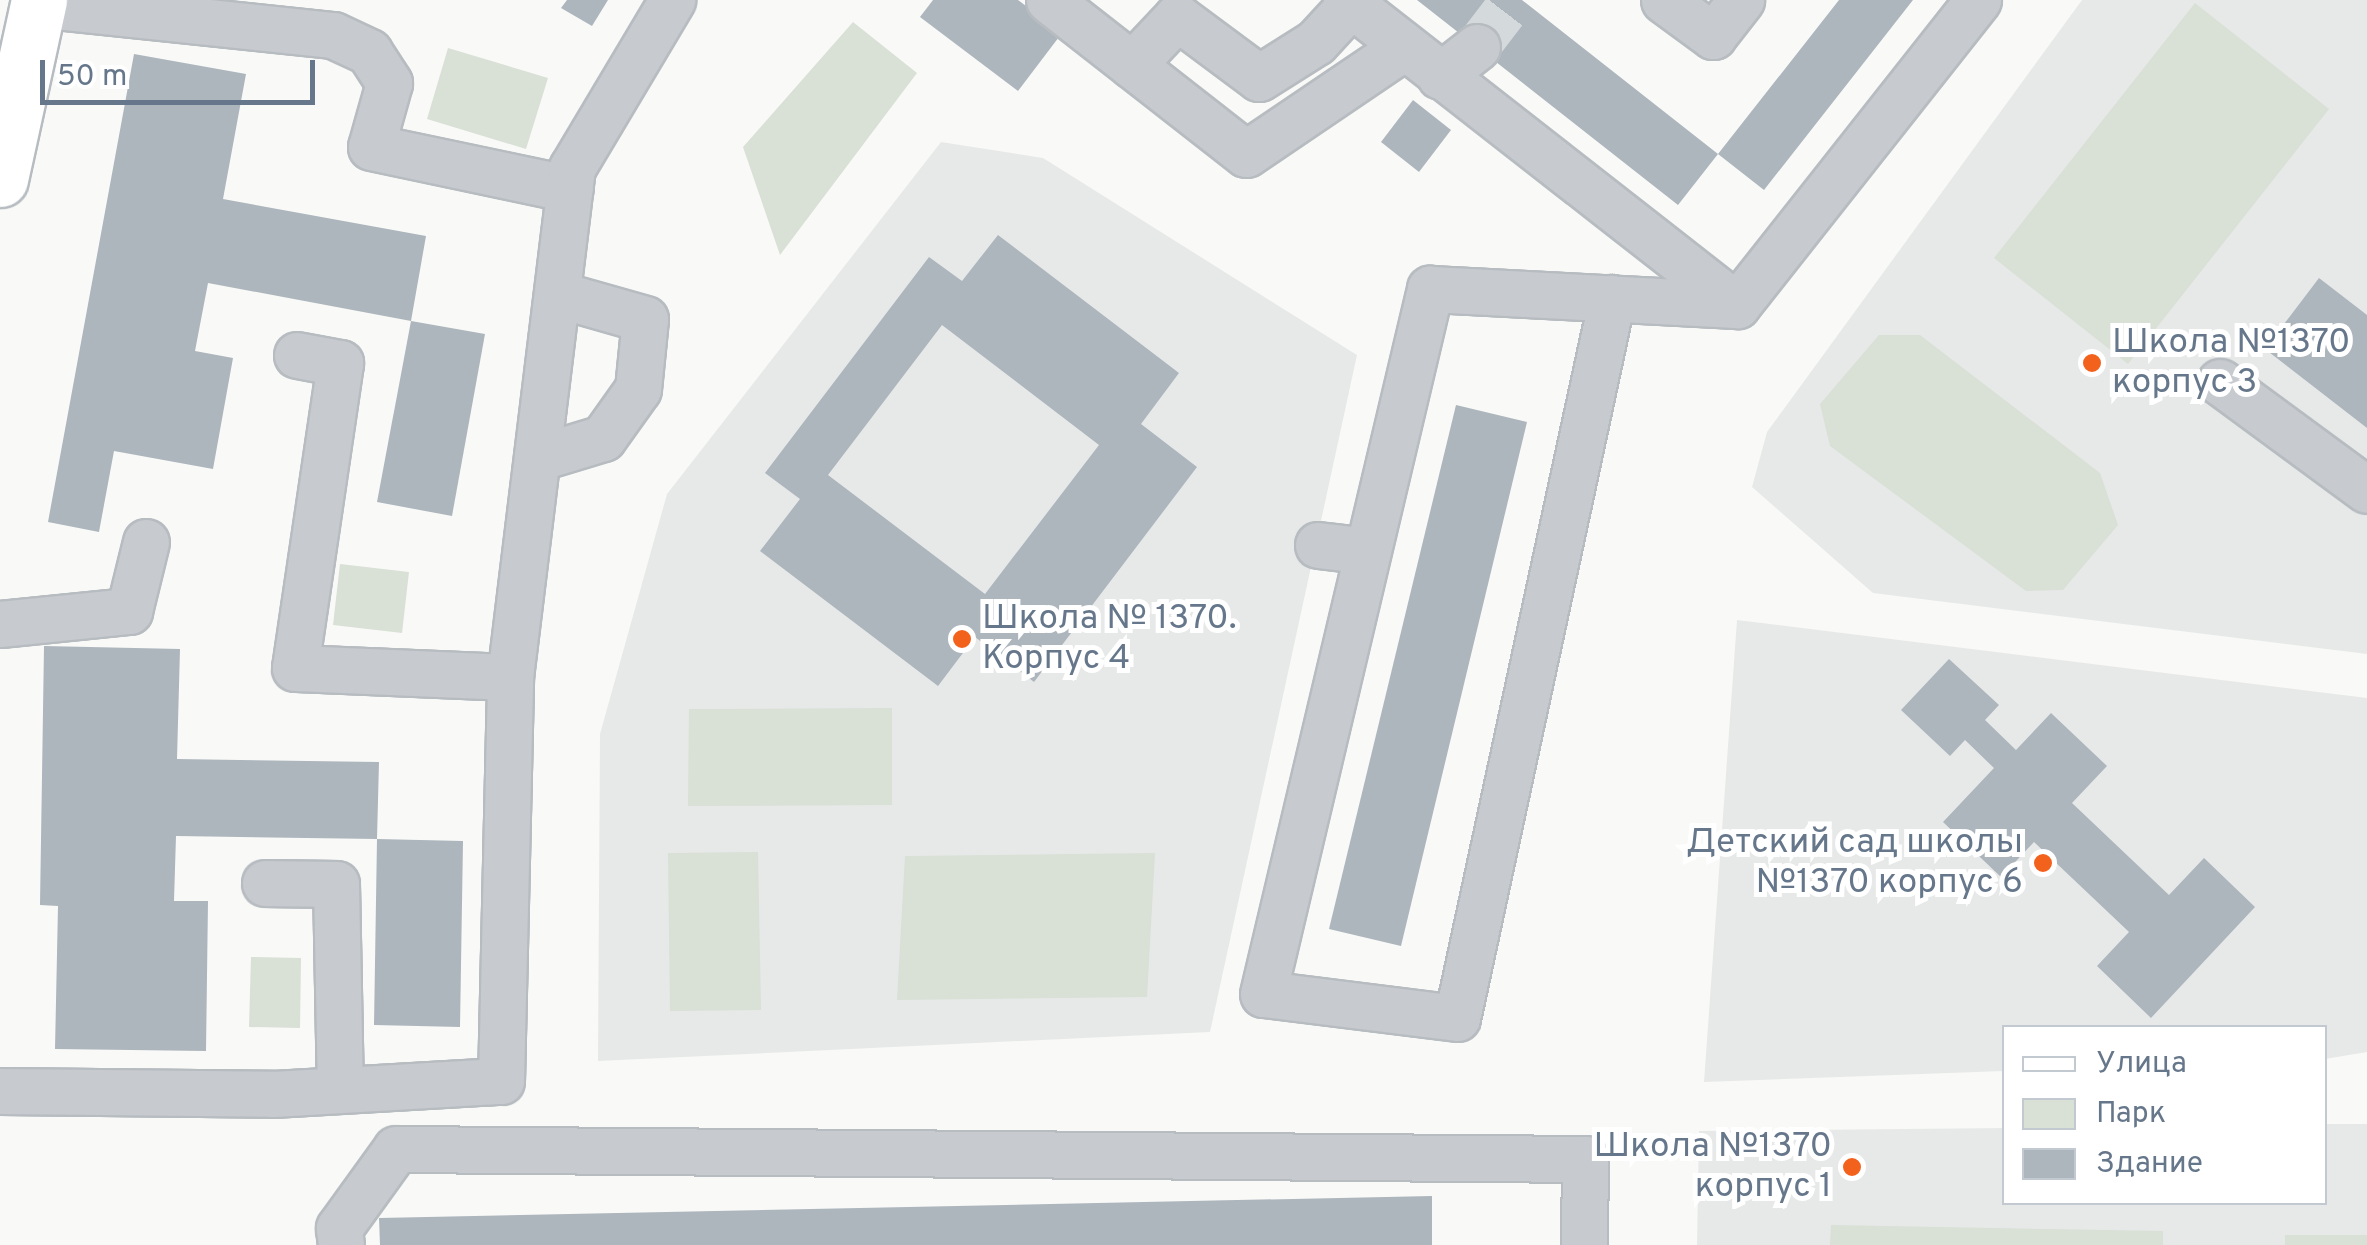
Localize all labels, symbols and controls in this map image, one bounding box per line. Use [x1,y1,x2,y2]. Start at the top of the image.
scale bar [45,40,320,102]
text: 50 m [57,59,127,96]
place label: Школа №1370 корпус 3 [2112,322,2350,404]
marker: Школа №1370 корпус 3 [2081,352,2103,374]
place label: Школа № 1370. Корпус 4 [982,598,1237,680]
marker: Школа № 1370. Корпус 4 [951,628,973,650]
place label: Детский сад школы №1370 корпус 6 [1686,822,2023,904]
marker: Детский сад школы №1370 корпус 6 [2032,852,2054,874]
legend [2002,1025,2327,1205]
text: Улица [2096,1046,2187,1083]
text: Парк [2096,1096,2166,1133]
place label: Школа №1370 корпус 1 [1594,1126,1832,1208]
text: Здание [2096,1146,2203,1183]
marker: Школа №1370 корпус 1 [1841,1156,1863,1178]

